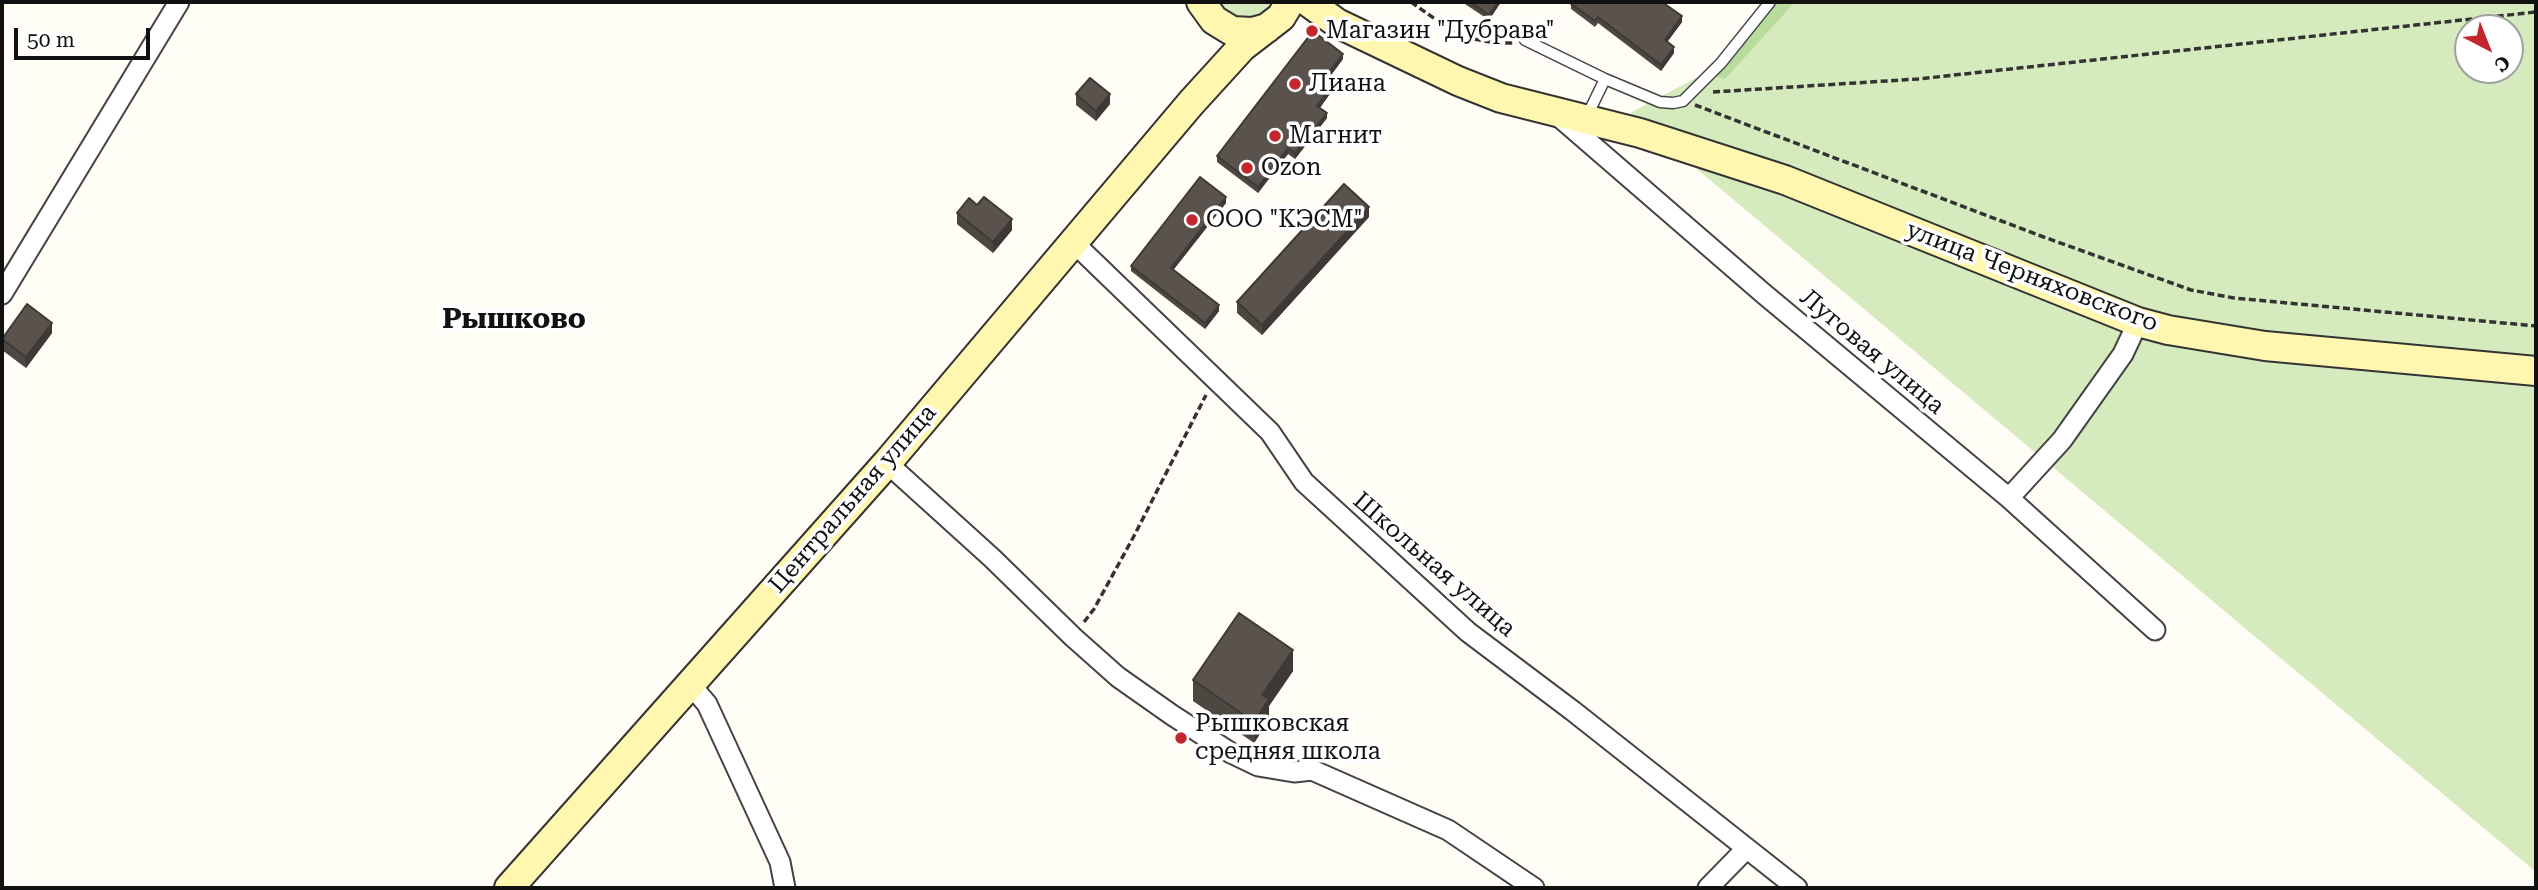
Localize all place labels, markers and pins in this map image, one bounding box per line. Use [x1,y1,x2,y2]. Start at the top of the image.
place label: Магазин "Дубрава" [1326,17,1555,45]
marker: Магазин "Дубрава" [1304,23,1320,39]
place label: Лиана [1309,70,1386,98]
marker: Лиана [1287,76,1303,92]
place label: Магнит [1289,122,1382,150]
marker: Магнит [1267,128,1283,144]
place label: Ozon [1261,154,1322,182]
marker: Ozon [1239,160,1255,176]
place label: ООО "КЭСМ" [1206,206,1363,234]
marker: ООО "КЭСМ" [1184,212,1200,228]
place label: Рышковская средняя школа [1195,710,1381,766]
marker: Рышковская средняя школа [1173,730,1189,746]

